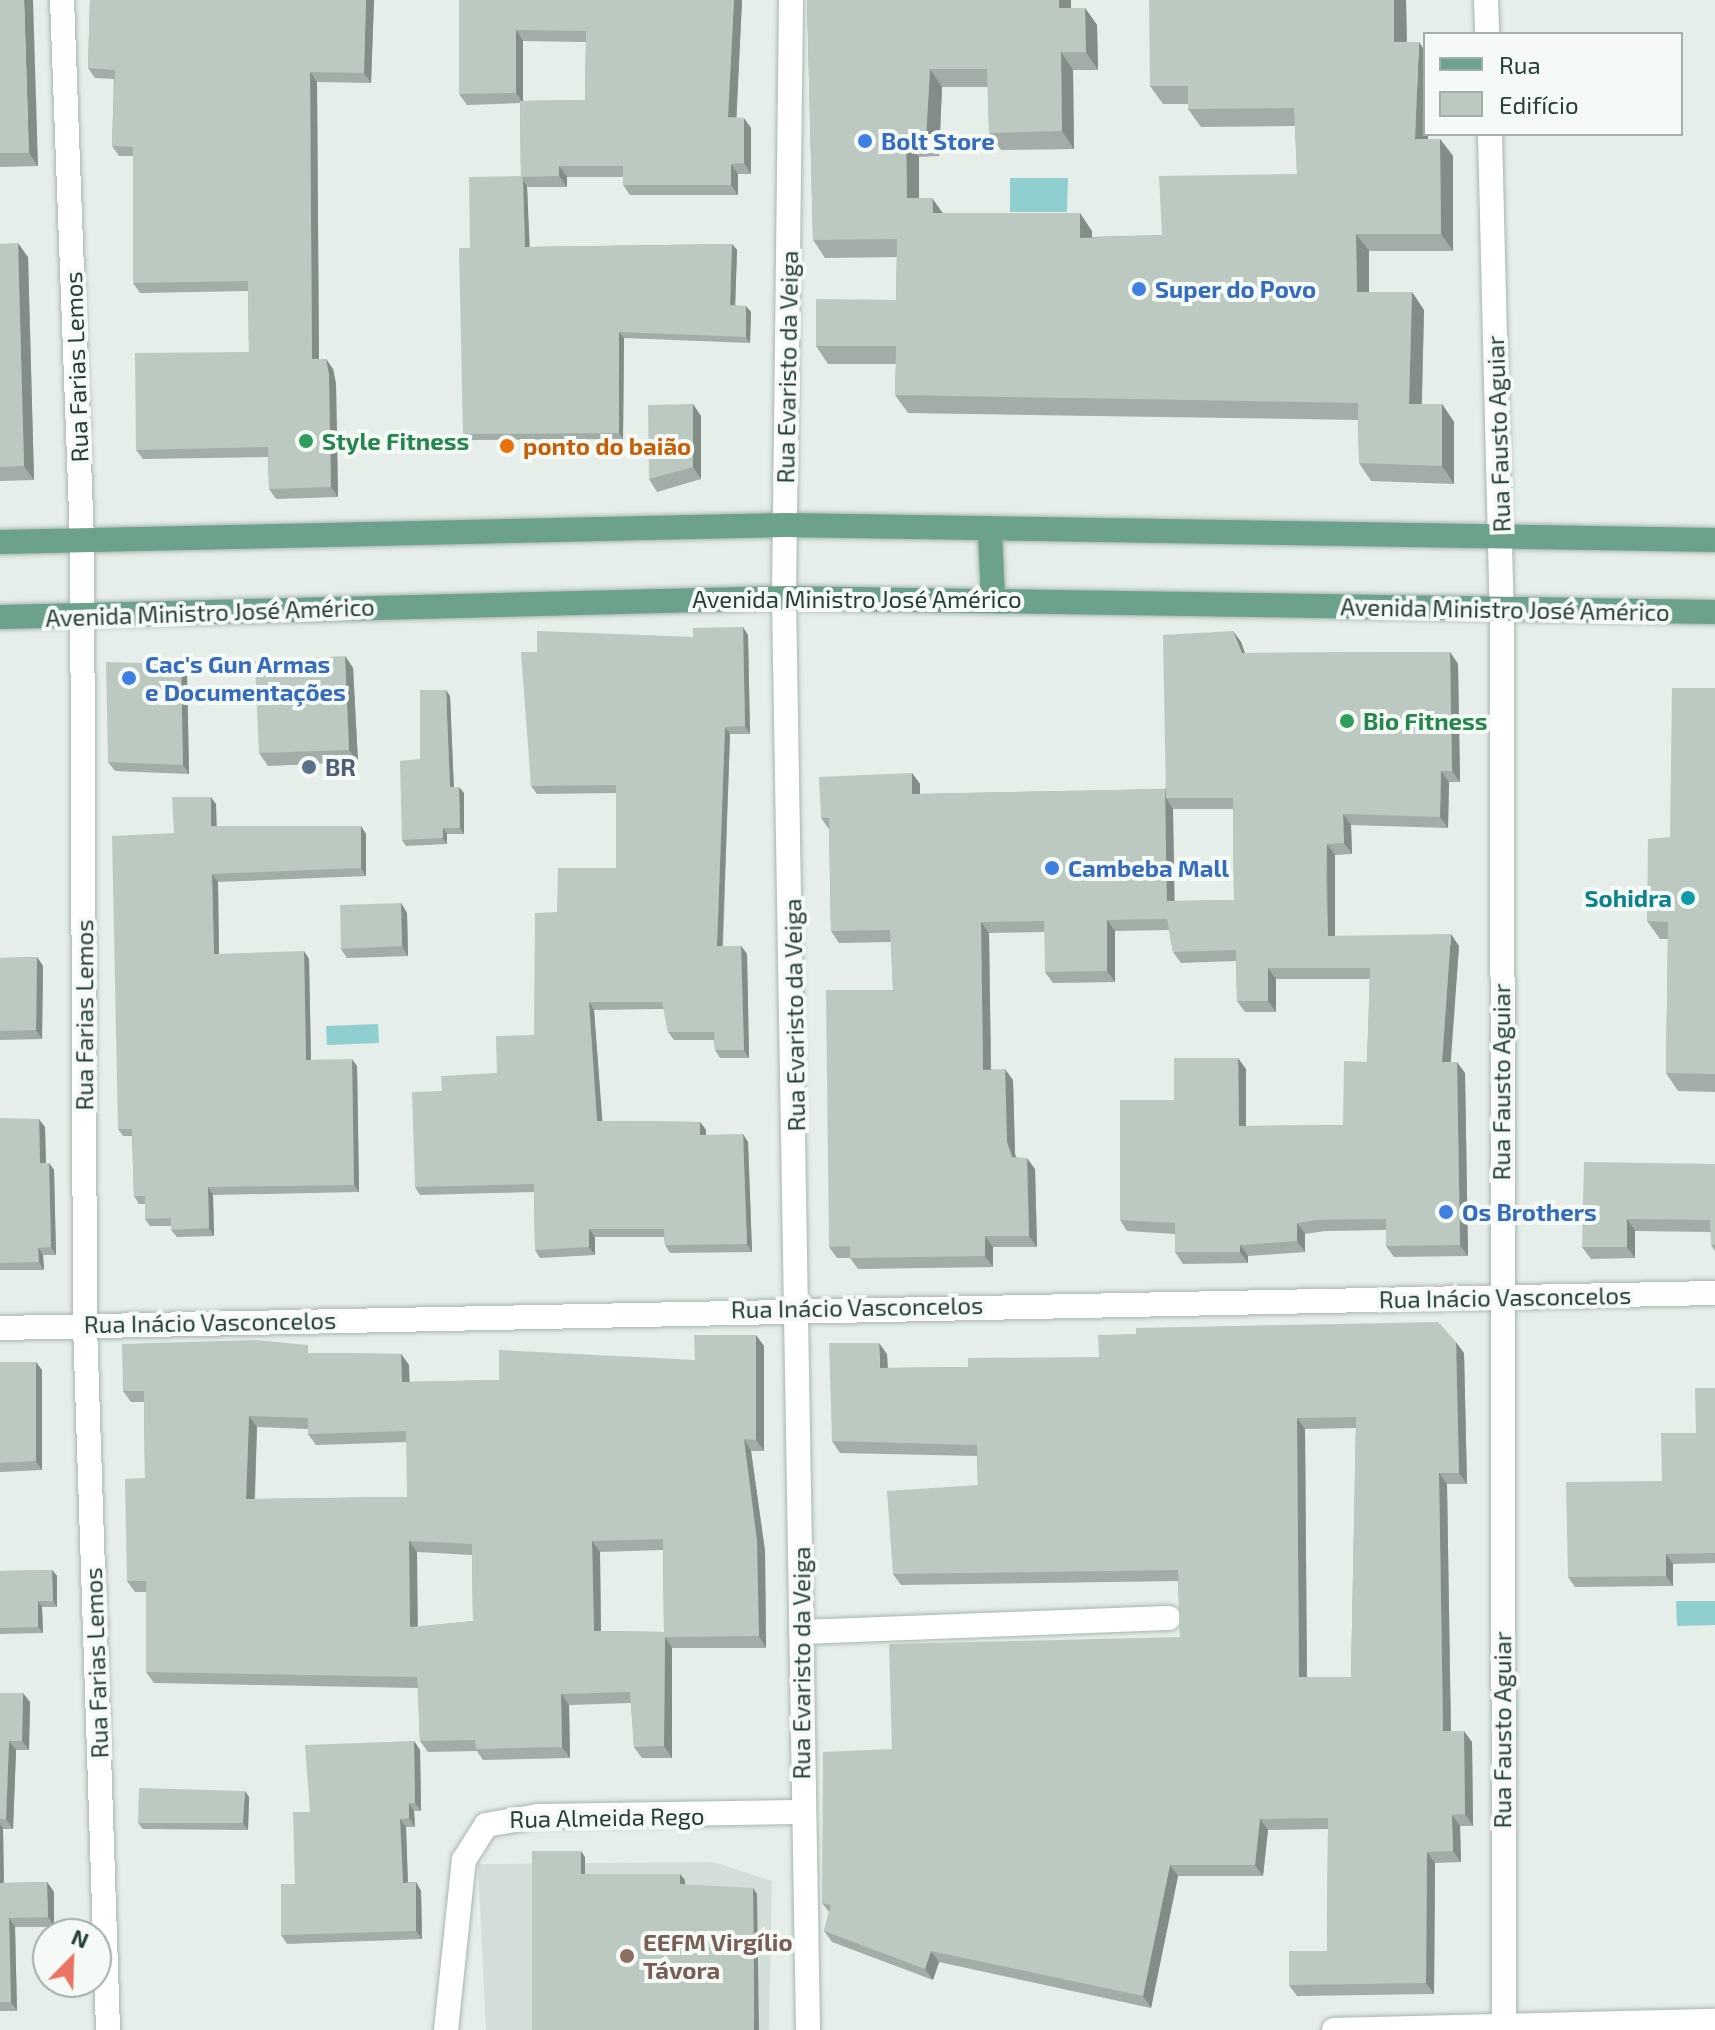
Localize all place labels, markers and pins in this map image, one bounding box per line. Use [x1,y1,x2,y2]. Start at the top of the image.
place label: Bolt Store [881,127,995,155]
marker: Bolt Store [856,132,874,150]
place label: Super do Povo [1155,275,1317,303]
marker: Super do Povo [1130,280,1148,298]
place label: Style Fitness [322,427,469,455]
marker: Style Fitness [297,432,315,450]
place label: ponto do baião [523,432,691,460]
marker: ponto do baião [498,437,516,455]
place label: Cac's Gun Armas e Documentações [145,650,346,706]
marker: Cac's Gun Armas e Documentações [120,669,138,687]
place label: Bio Fitness [1363,707,1488,735]
marker: Bio Fitness [1338,712,1356,730]
place label: BR [325,753,356,781]
marker: BR [300,758,318,776]
place label: Cambeba Mall [1068,854,1229,882]
marker: Cambeba Mall [1043,859,1061,877]
place label: Sohidra [1585,884,1672,912]
marker: Sohidra [1679,889,1697,907]
place label: Os Brothers [1462,1198,1597,1226]
marker: Os Brothers [1437,1203,1455,1221]
place label: EEFM Virgílio Távora [643,1928,793,1984]
marker: EEFM Virgílio Távora [618,1947,636,1965]

